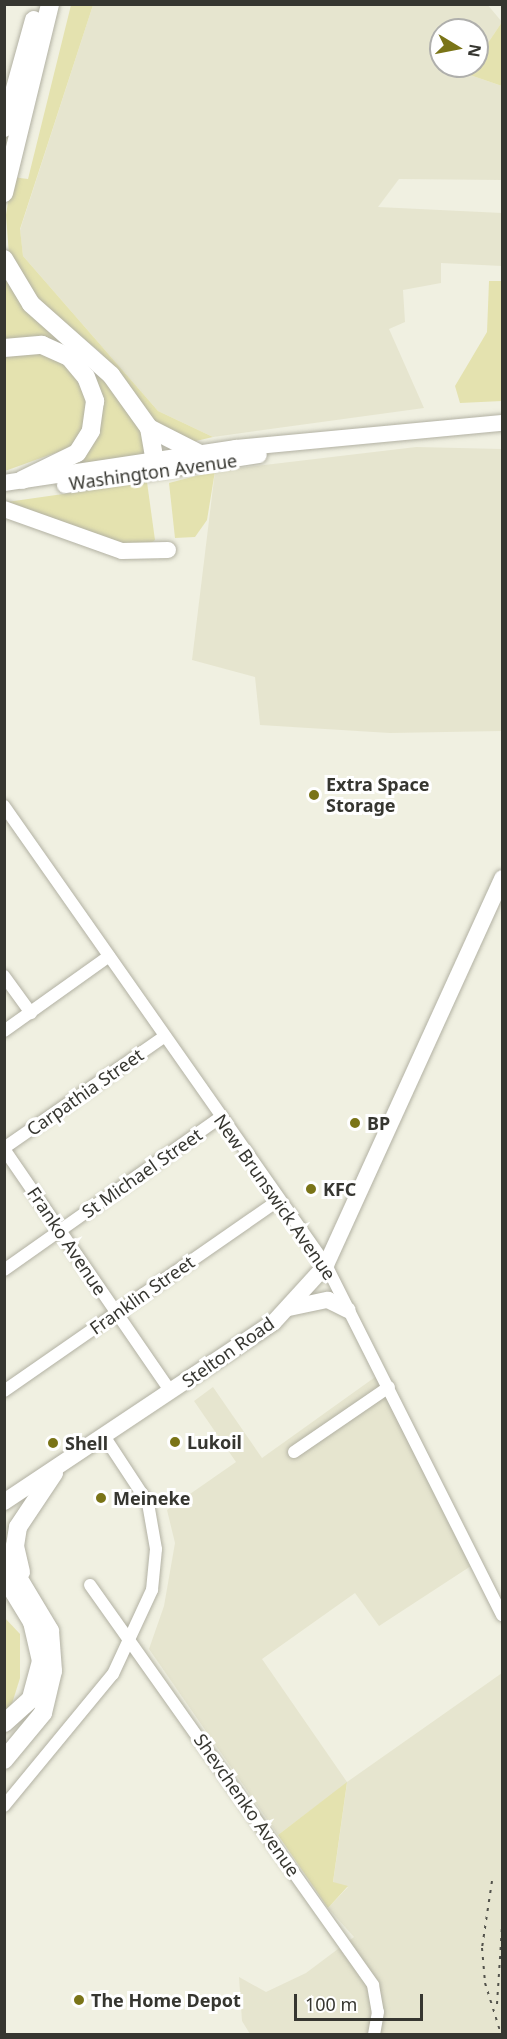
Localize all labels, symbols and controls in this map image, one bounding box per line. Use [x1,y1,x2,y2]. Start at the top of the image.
north arrow [429,18,489,78]
text: N [463,42,487,59]
street label: Washington Avenue [68,450,238,494]
place label: Extra Space Storage [326,774,430,816]
marker: Extra Space Storage [307,788,321,802]
street label: Carpathia Street [23,1044,147,1140]
street label: New Brunswick Avenue [210,1110,340,1284]
place label: BP [367,1112,390,1134]
marker: BP [348,1116,362,1130]
street label: St Michael Street [78,1124,206,1222]
place label: KFC [323,1178,356,1200]
marker: KFC [304,1182,318,1196]
street label: Franko Avenue [23,1183,111,1299]
street label: Franklin Street [86,1251,198,1339]
street label: Stelton Road [178,1312,278,1392]
place label: Lukoil [187,1431,242,1453]
place label: Shell [65,1432,108,1454]
marker: Lukoil [168,1435,182,1449]
marker: Shell [46,1436,60,1450]
place label: Meineke [113,1487,190,1509]
marker: Meineke [94,1491,108,1505]
street label: Shevchenko Avenue [190,1729,304,1881]
scale bar [297,1982,426,2020]
place label: The Home Depot [91,1989,241,2011]
text: 100 m [305,1992,357,2016]
marker: The Home Depot [72,1993,86,2007]

